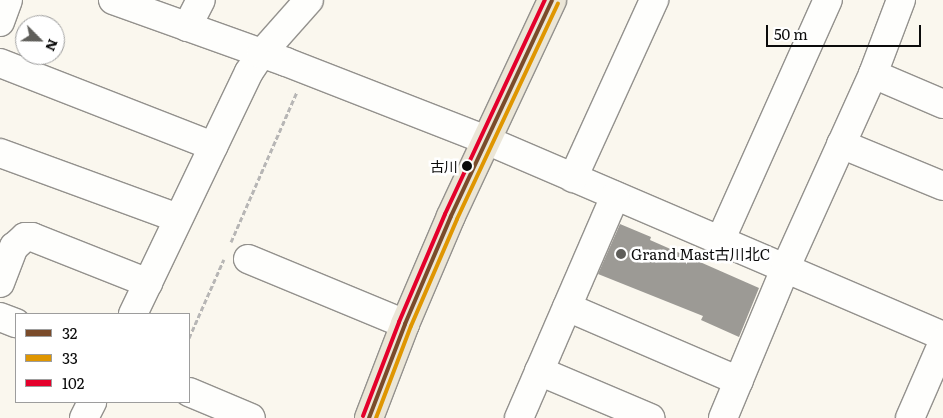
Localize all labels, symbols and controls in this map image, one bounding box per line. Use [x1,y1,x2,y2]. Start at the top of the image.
north arrow [15,15,65,65]
scale bar [768,15,923,47]
text: 50 m [774,22,808,45]
text: N [41,36,64,55]
place label: 古川 [430,158,458,174]
marker: 古川 [462,161,472,171]
place label: Grand Mast古川北C [631,245,770,263]
marker: Grand Mast古川北C [615,248,627,260]
legend [15,313,190,403]
text: 32 [62,321,77,344]
text: 33 [62,346,78,369]
text: 102 [62,371,84,394]

